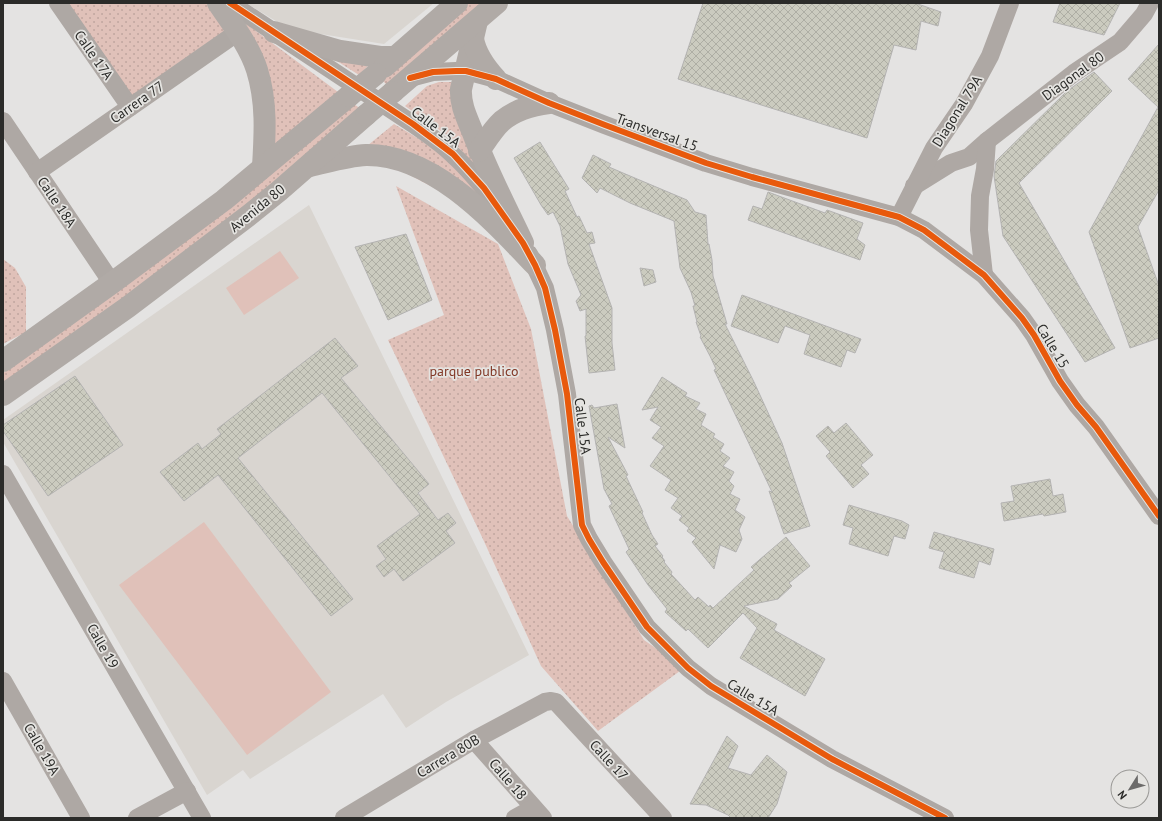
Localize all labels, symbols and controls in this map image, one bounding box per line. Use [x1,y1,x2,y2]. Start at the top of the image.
street label: Calle 17A [70,27,118,84]
street label: Diagonal 80 [1038,47,1108,105]
street label: Diagonal 79A [928,71,986,150]
street label: Carrera 77 [106,77,168,127]
street label: Calle 15A [408,103,465,152]
street label: Transversal 15 [614,109,700,155]
street label: Calle 18A [34,173,81,231]
street label: Avenida 80 [226,180,289,236]
street label: Calle 15 [1033,320,1073,372]
park label: parque publico [429,362,519,380]
street label: Calle 15A [571,397,596,456]
street label: Calle 19 [83,620,123,672]
street label: Calle 15A [724,675,783,720]
street label: Calle 19A [20,720,64,779]
street label: Carrera 80B [413,730,483,782]
street label: Calle 17 [586,736,632,784]
street label: Calle 18 [485,755,531,803]
north arrow [1110,769,1150,809]
text: N [1114,788,1130,802]

